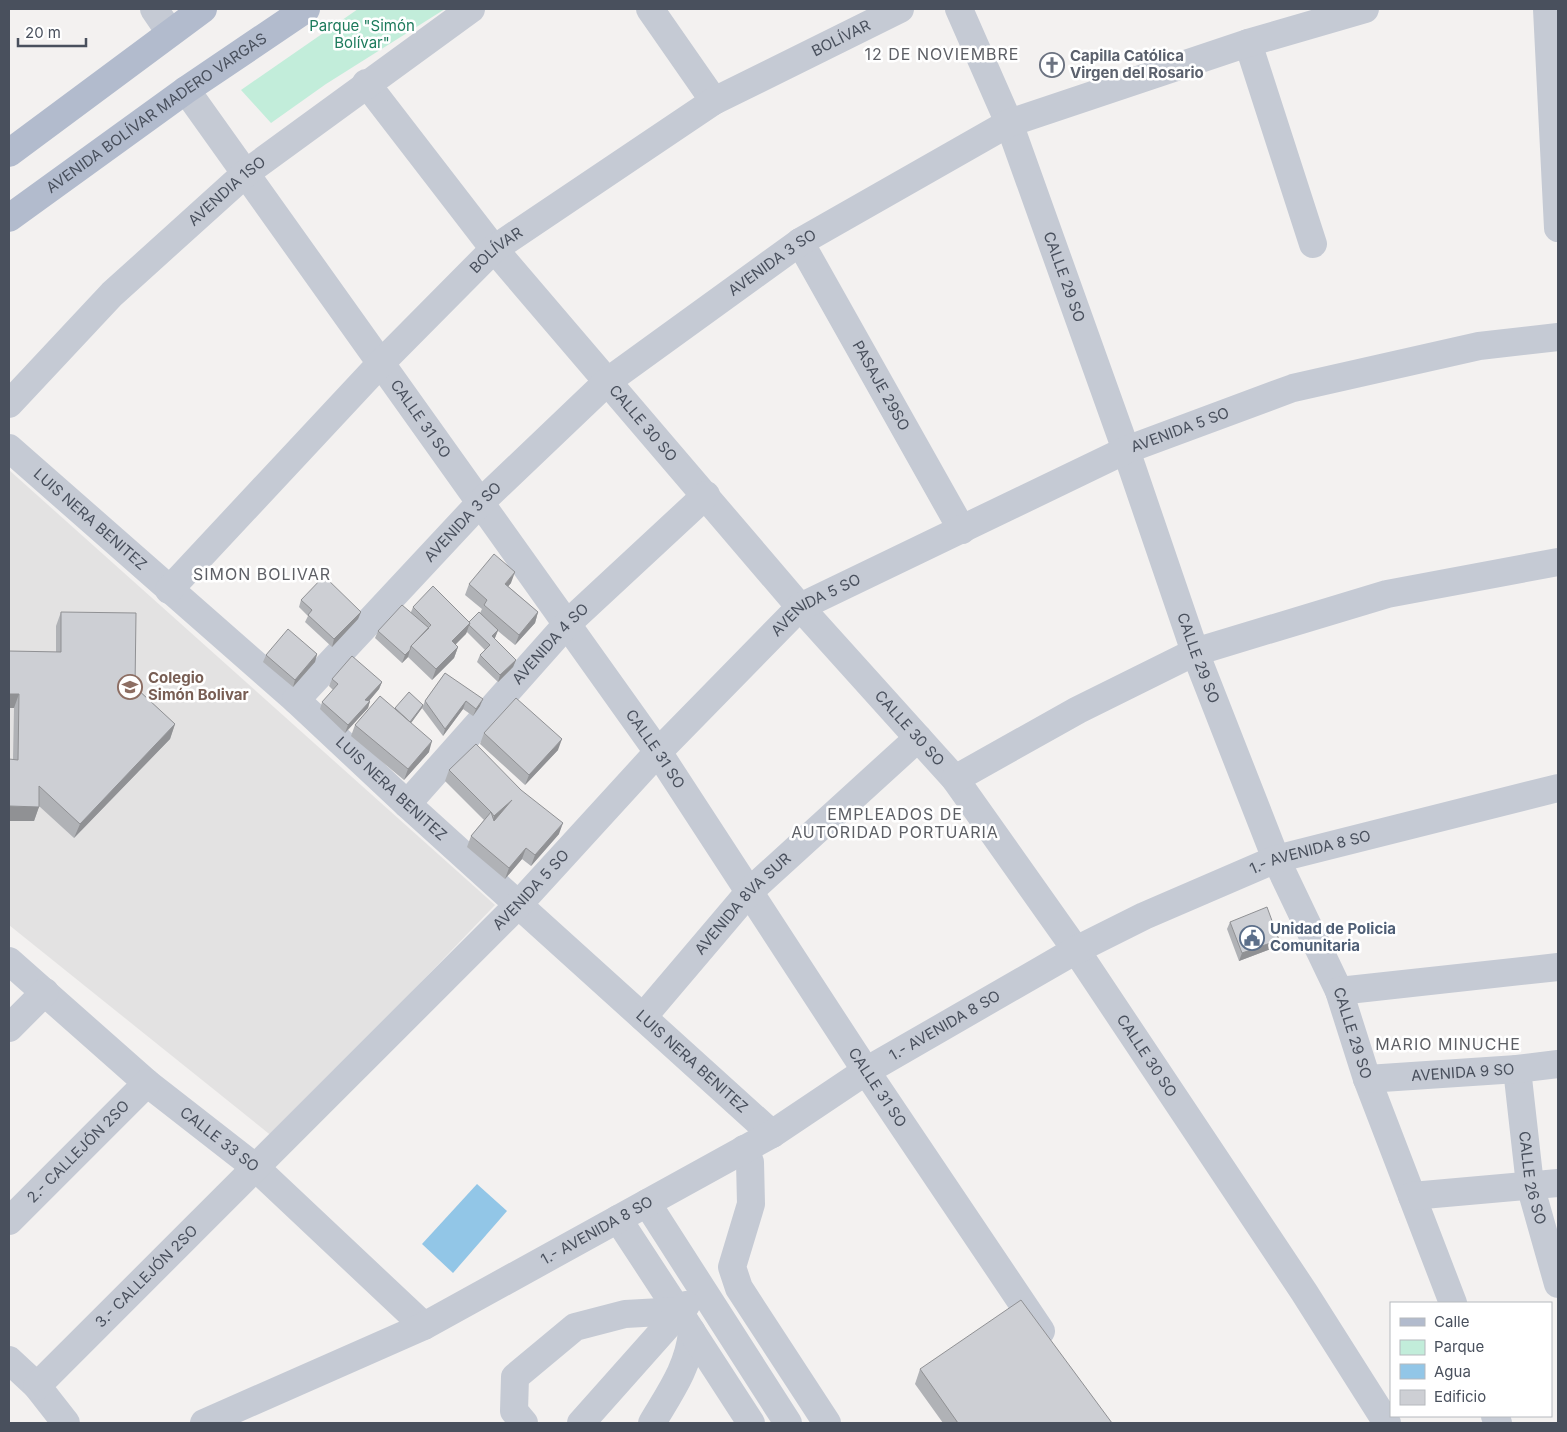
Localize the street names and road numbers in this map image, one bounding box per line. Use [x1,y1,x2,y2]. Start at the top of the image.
street label: BOLÍVAR [808,15,874,60]
street label: AVENIDA BOLÍVAR MADERO VARGAS [42,28,270,197]
street label: AVENDIA 1SO [184,152,269,230]
street label: BOLÍVAR [465,222,526,277]
street label: AVENIDA 3 SO [724,225,820,300]
street label: CALLE 29 SO [1040,229,1090,325]
street label: PASAJE 29SO [848,337,914,434]
street label: CALLE 31 SO [387,376,455,462]
street label: CALLE 30 SO [605,381,682,465]
street label: AVENIDA 5 SO [1128,403,1232,456]
street label: LUIS NERA BENITEZ [30,464,151,574]
street label: AVENIDA 3 SO [420,478,505,566]
street label: AVENIDA 5 SO [767,569,863,640]
street label: AVENIDA 4 SO [508,599,592,688]
street label: CALLE 29 SO [1173,610,1224,706]
street label: CALLE 30 SO [871,686,949,770]
street label: CALLE 31 SO [622,705,689,792]
street label: LUIS NERA BENITEZ [332,732,451,844]
street label: 1.- AVENIDA 8 SO [1247,826,1373,878]
street label: AVENIDA 5 SO [488,846,573,934]
street label: AVENIDA 8VA SUR [690,848,795,958]
street label: CALLE 29 SO [1329,985,1376,1081]
street label: 1.- AVENIDA 8 SO [886,986,1004,1065]
street label: LUIS NERA BENITEZ [632,1006,752,1117]
street label: CALLE 30 SO [1113,1011,1181,1101]
street label: CALLE 31 SO [844,1044,911,1131]
street label: AVENIDA 9 SO [1410,1059,1515,1085]
street label: 2.- CALLEJÓN 2SO [23,1096,133,1207]
street label: CALLE 33 SO [176,1102,263,1176]
street label: CALLE 26 SO [1515,1130,1551,1227]
street label: 1.- AVENIDA 8 SO [537,1192,656,1269]
street label: 3.- CALLEJÓN 2SO [91,1221,201,1331]

